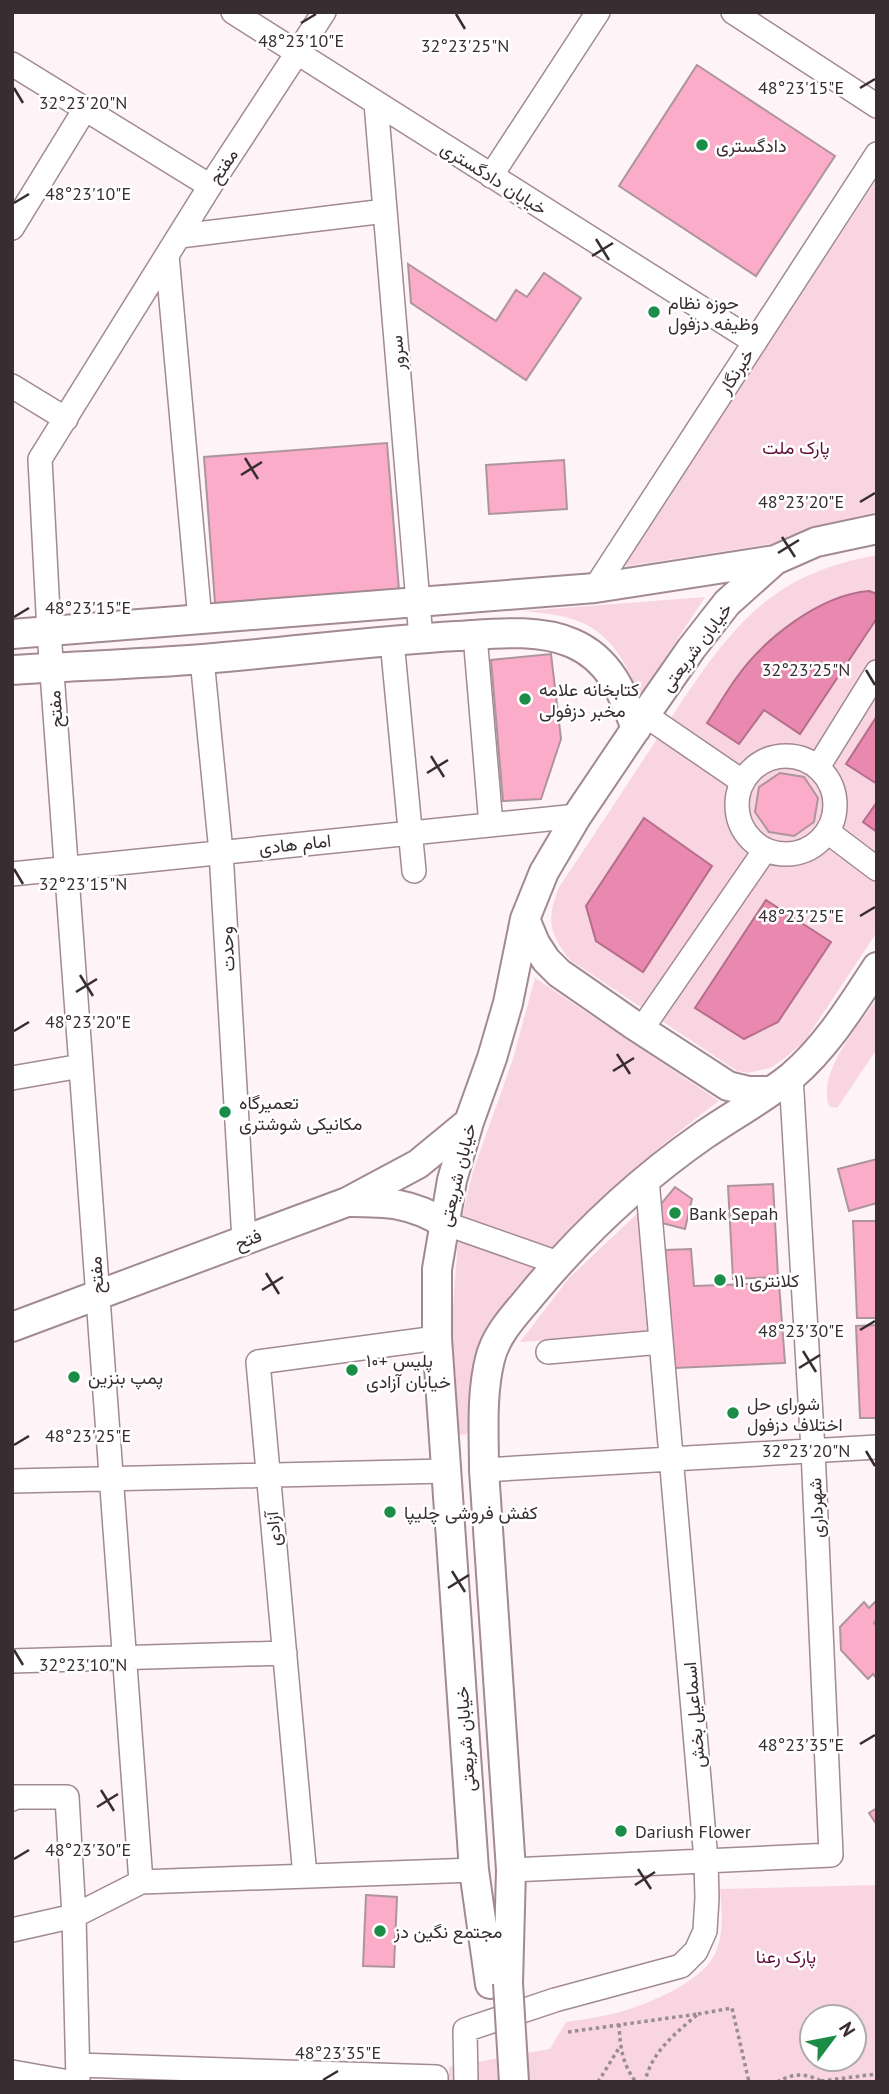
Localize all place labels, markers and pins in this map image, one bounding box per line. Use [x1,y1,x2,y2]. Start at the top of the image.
place label: دادگستری [716,134,787,157]
marker: دادگستری [694,137,710,153]
place label: حوزه نظام وظیفه دزفول [668,291,759,335]
marker: حوزه نظام وظیفه دزفول [646,304,662,320]
place label: کتابخانه علامه مخبر دزفولی [539,678,639,722]
marker: کتابخانه علامه مخبر دزفولی [517,691,533,707]
place label: تعمیرگاه مکانیکی شوشتری [239,1091,362,1135]
marker: تعمیرگاه مکانیکی شوشتری [217,1104,233,1120]
place label: Bank Sepah [689,1202,778,1225]
marker: Bank Sepah [667,1205,683,1221]
place label: کلانتری ۱۱ [734,1269,799,1292]
marker: کلانتری ۱۱ [712,1272,728,1288]
place label: پلیس +۱۰ خیابان آزادی [366,1349,451,1393]
marker: پلیس +۱۰ خیابان آزادی [344,1362,360,1378]
place label: پمپ بنزین [88,1366,163,1390]
marker: پمپ بنزین [66,1369,82,1385]
place label: شورای حل اختلاف دزفول [747,1392,843,1436]
marker: شورای حل اختلاف دزفول [725,1405,741,1421]
place label: کفش فروشی چلیپا [404,1501,538,1525]
marker: کفش فروشی چلیپا [382,1504,398,1520]
place label: Dariush Flower [635,1820,751,1843]
marker: Dariush Flower [613,1823,629,1839]
place label: مجتمع نگین دز [393,1920,502,1944]
marker: مجتمع نگین دز [372,1923,388,1939]

